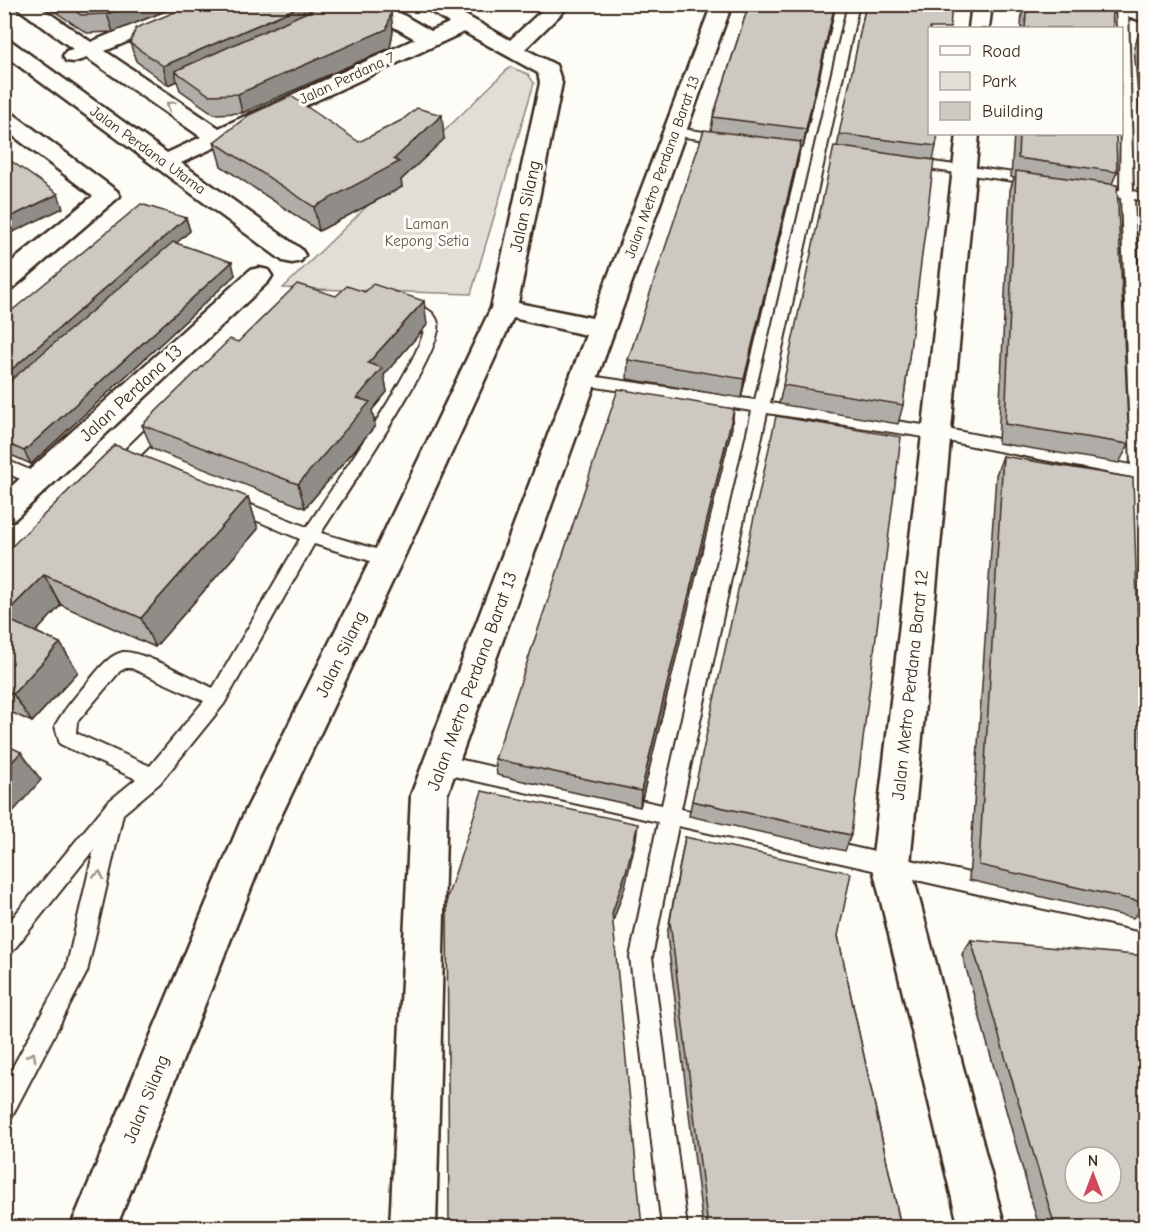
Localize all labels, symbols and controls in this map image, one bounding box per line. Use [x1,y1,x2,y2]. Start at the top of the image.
legend [928,27,1123,135]
text: Road [982,41,1021,62]
street label: Jalan Perdana 7 [296,48,398,108]
text: Park [982,71,1017,92]
street label: Jalan Metro Perdana Barat 13 [621,73,703,261]
one-way arrow [166,101,177,112]
text: Building [982,101,1044,122]
street label: Jalan Perdana Utama [87,102,209,198]
street label: Jalan Silang [506,158,545,254]
park label: Laman Kepong Setia [385,215,469,250]
street label: Jalan Perdana 13 [76,341,187,446]
street label: Jalan Metro Perdana Barat 13 [423,569,522,793]
street label: Jalan Metro Perdana Barat 12 [888,569,933,801]
street label: Jalan Silang [312,608,371,701]
one-way arrow [91,870,104,880]
one-way arrow [25,1052,36,1062]
street label: Jalan Silang [119,1052,174,1146]
north arrow [1063,1145,1123,1205]
text: N [1088,1152,1098,1170]

